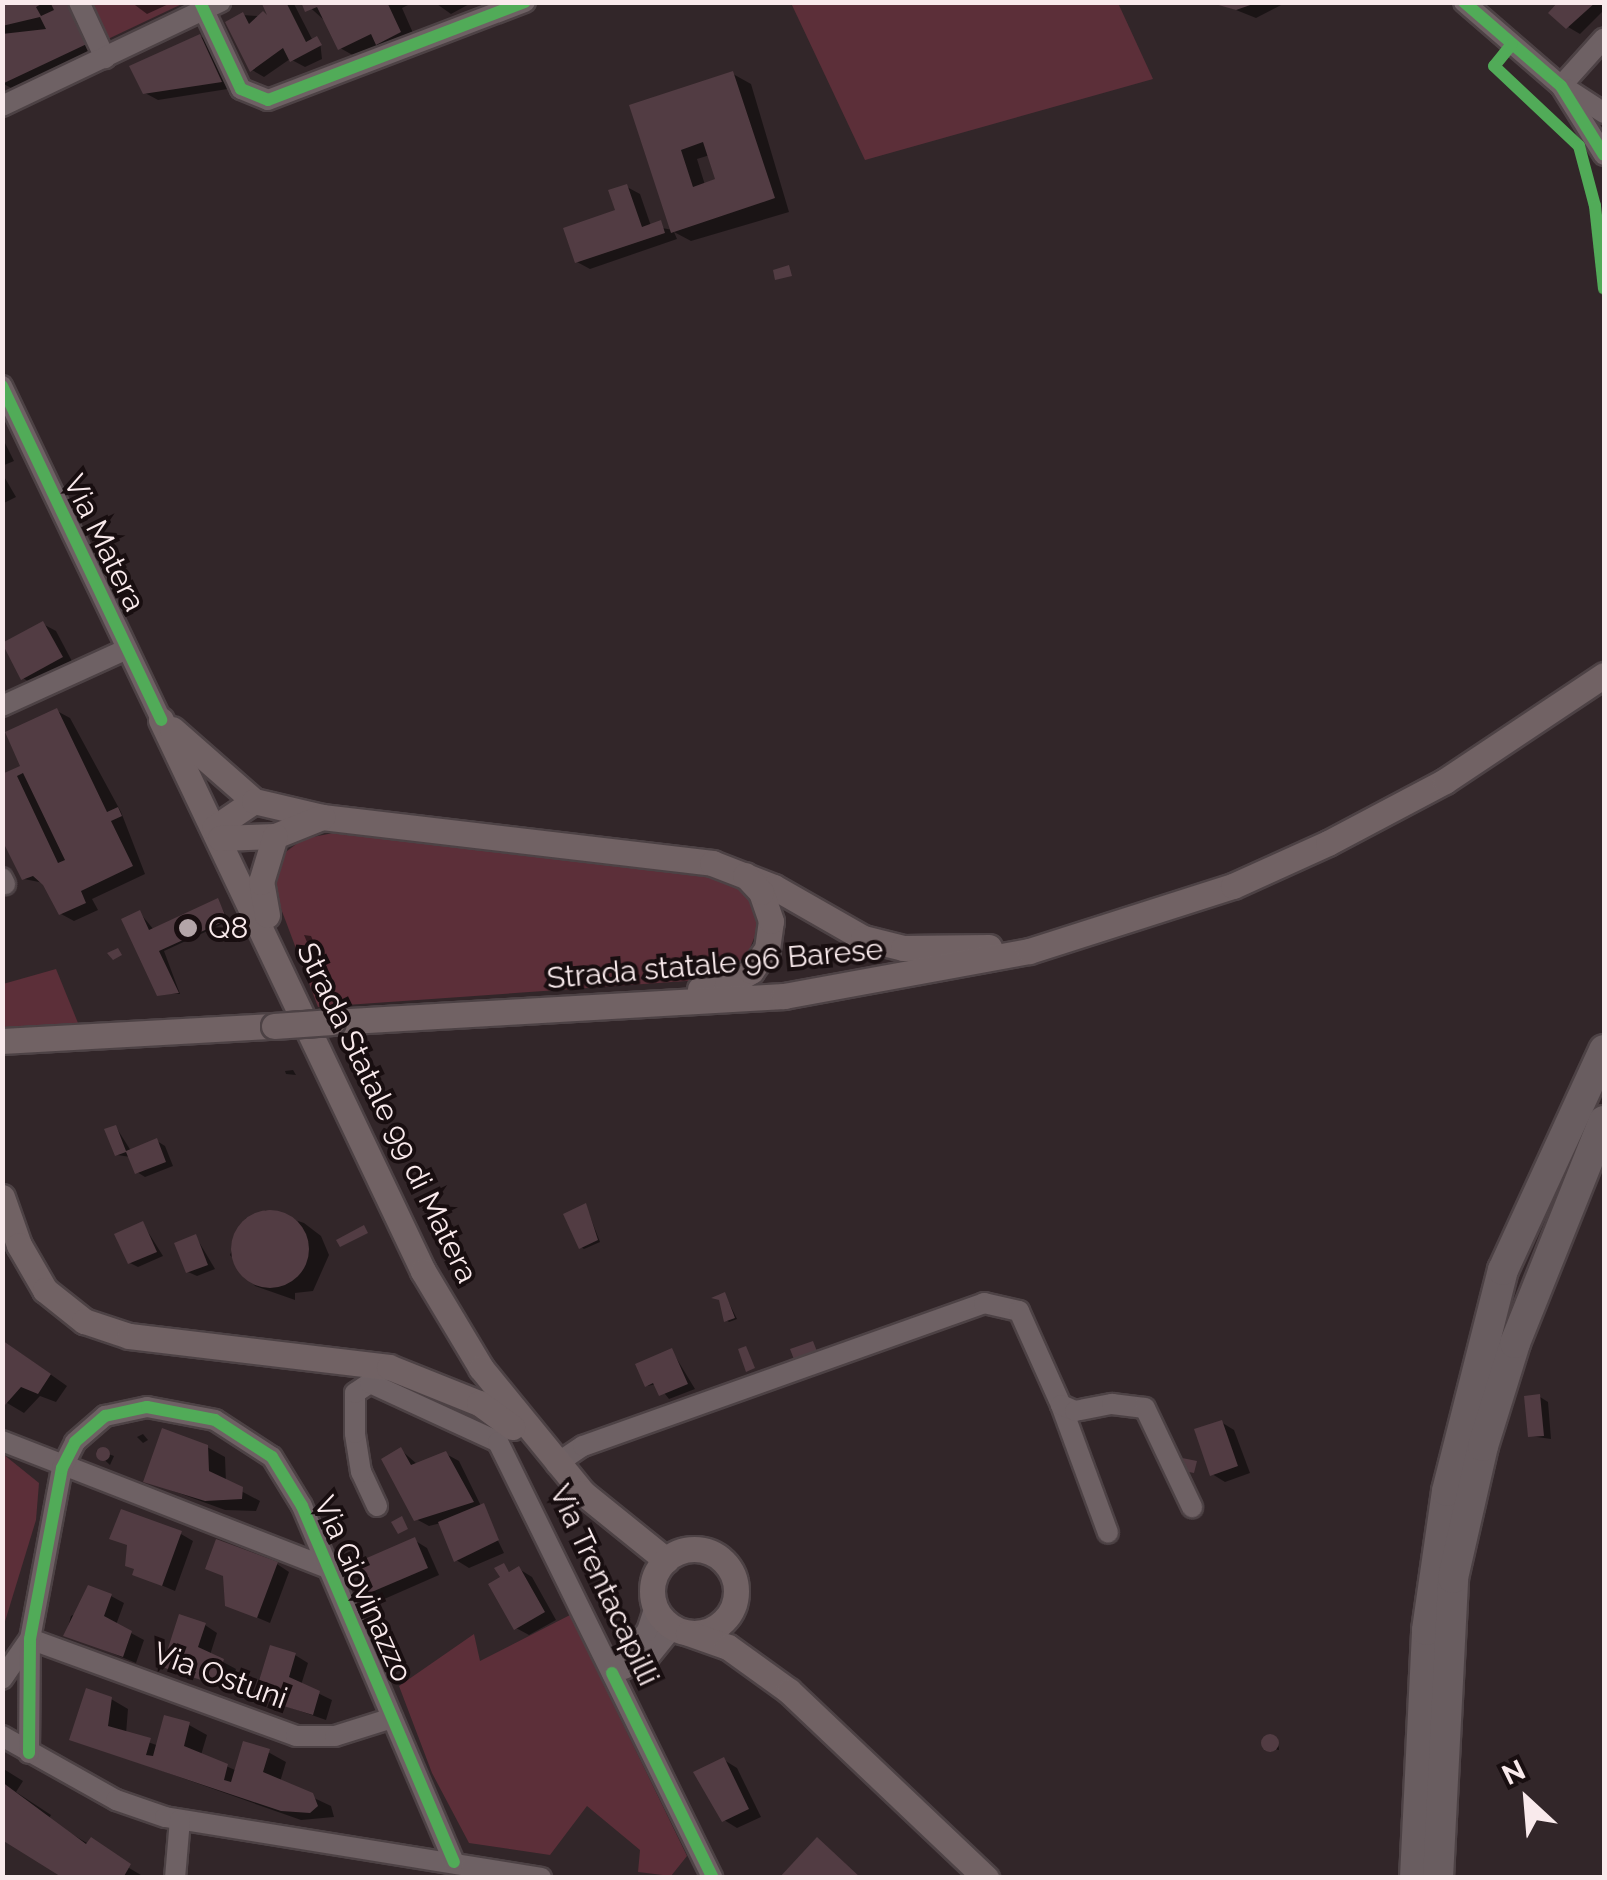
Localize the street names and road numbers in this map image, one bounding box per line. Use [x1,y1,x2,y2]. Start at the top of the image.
street label: Via Matera [55,469,153,617]
street label: Strada statale 96 Barese [545,931,885,997]
street label: Strada Statale 99 di Matera [289,937,485,1289]
street label: Via Trentacapilli [541,1478,667,1692]
street label: Via Giovinazzo [306,1490,420,1688]
street label: Via Ostuni [148,1635,292,1717]

